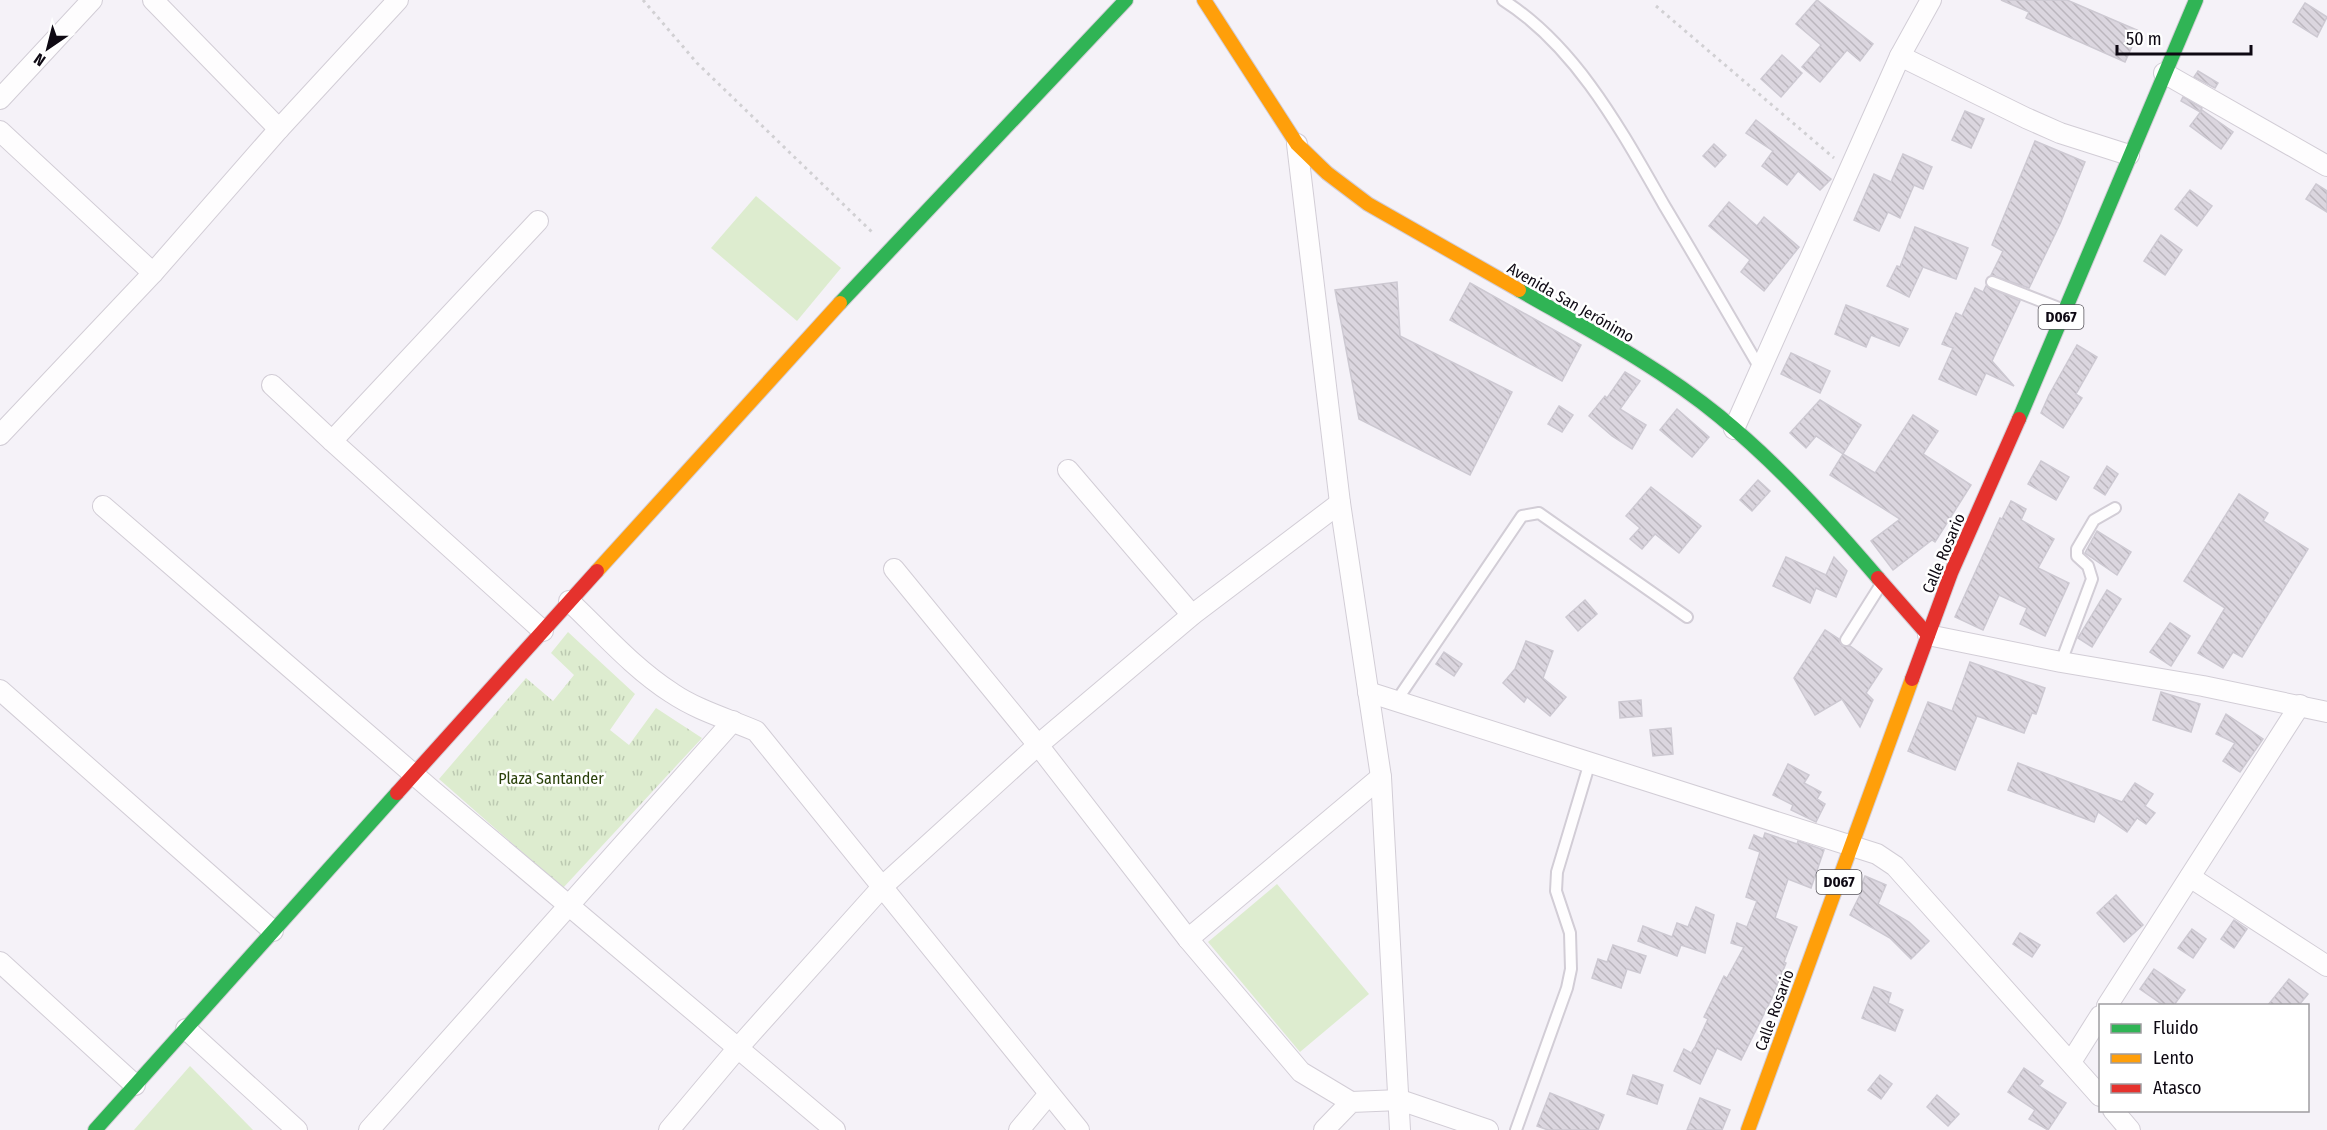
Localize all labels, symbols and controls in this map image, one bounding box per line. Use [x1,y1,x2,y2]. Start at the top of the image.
north arrow [18,18,78,78]
scale bar [2117,18,2250,56]
text: 50 m [2126,28,2162,50]
text: N [30,49,49,70]
street label: Avenida San Jerónimo [1504,258,1637,346]
road number: D067 [2038,305,2084,329]
street label: Calle Rosario [1918,510,1969,596]
park label: Plaza Santander [498,769,604,788]
road number: D067 [1816,870,1862,894]
street label: Calle Rosario [1751,967,1798,1053]
legend [2099,1004,2309,1112]
text: Fluido [2153,1017,2199,1039]
text: Lento [2153,1047,2194,1069]
text: Atasco [2153,1077,2201,1099]

